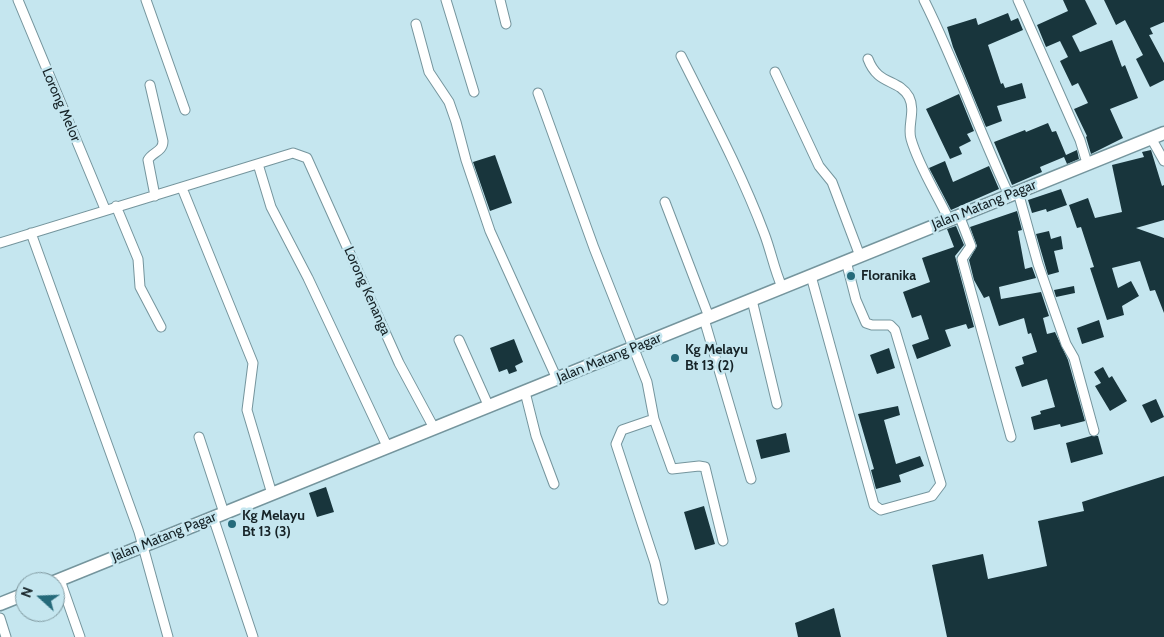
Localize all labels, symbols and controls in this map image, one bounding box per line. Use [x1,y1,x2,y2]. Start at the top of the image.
street label: Lorong Melor [38,66,84,144]
street label: Jalan Matang Pagar [929,176,1039,234]
street label: Lorong Kenanga [340,244,394,338]
place label: Floranika [861,268,916,284]
marker: Floranika [845,270,857,282]
street label: Jalan Matang Pagar [554,329,664,387]
place label: Kg Melayu Bt 13 (2) [685,342,748,374]
marker: Kg Melayu Bt 13 (2) [669,352,681,364]
street label: Jalan Matang Pagar [109,508,219,566]
place label: Kg Melayu Bt 13 (3) [242,508,305,540]
marker: Kg Melayu Bt 13 (3) [226,518,238,530]
north arrow [15,572,65,622]
text: N [17,584,37,600]

